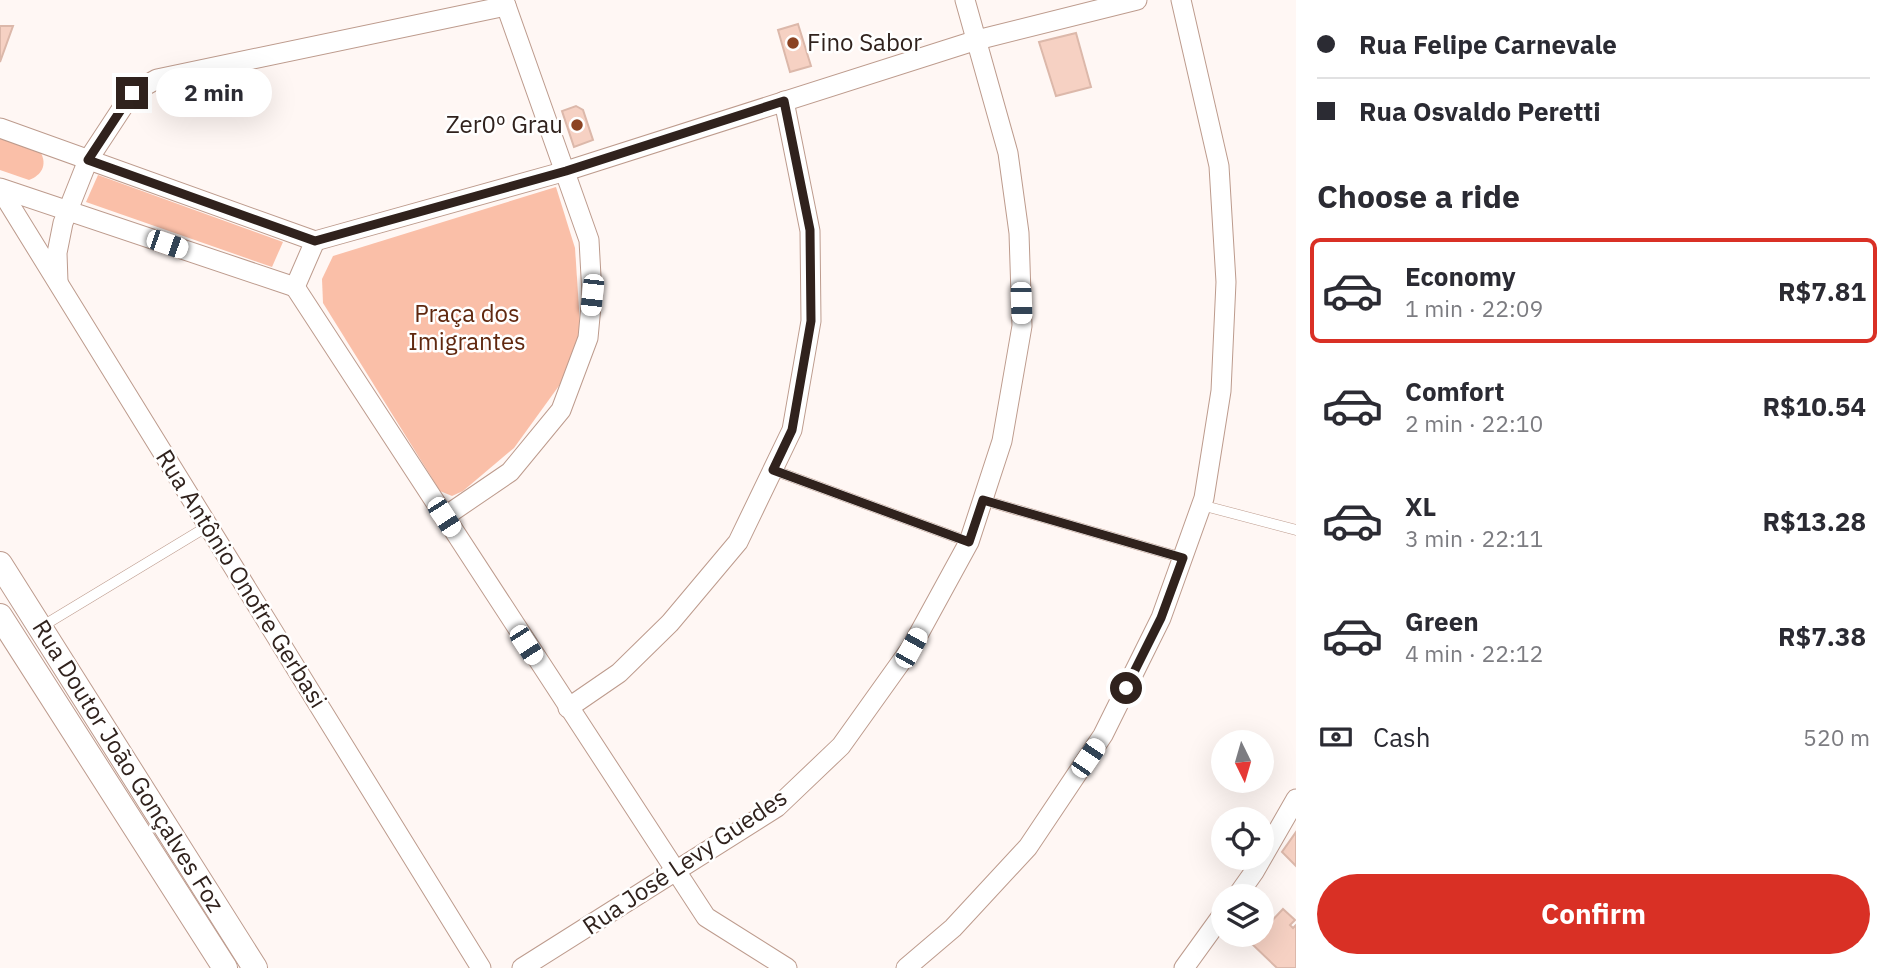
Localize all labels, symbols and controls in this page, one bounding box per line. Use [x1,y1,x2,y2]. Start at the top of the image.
place label: Fino Sabor [807,26,922,58]
text: Rua Felipe Carnevale [1359,27,1617,61]
marker: Fino Sabor [785,35,801,51]
callout: 2 min [156,68,272,118]
route end [116,77,148,109]
text: 2 min [184,77,244,107]
text: Rua Osvaldo Peretti [1359,94,1601,128]
place label: Zer0º Grau [446,108,563,140]
marker: Zer0º Grau [569,117,585,133]
text: Choose a ride [1317,175,1520,217]
car [144,227,191,261]
icon: car [1321,259,1384,322]
text: Economy [1405,259,1516,293]
car [580,273,605,317]
text: R$7.81 [1778,274,1866,308]
car [1010,282,1033,324]
text: 1 min · 22:09 [1405,293,1543,323]
park label: Praça dos Imigrantes [408,297,526,357]
icon: car [1321,374,1384,437]
text: Comfort [1405,374,1504,408]
text: R$10.54 [1762,389,1866,423]
text: 2 min · 22:10 [1405,408,1543,438]
street label: Rua Antônio Onofre Gerbasi [149,443,335,714]
icon: car [1321,489,1384,552]
text: XL [1405,489,1436,523]
car [424,494,465,540]
text: R$13.28 [1762,504,1866,538]
text: 3 min · 22:11 [1405,523,1543,553]
icon: car [1321,604,1384,667]
text: Green [1405,604,1479,638]
street label: Rua Doutor João Gonçalves Foz [25,613,232,918]
text: R$7.38 [1778,619,1866,653]
car [506,622,547,668]
car [892,625,931,671]
text: 4 min · 22:12 [1405,638,1543,668]
route start [1110,672,1142,704]
icon: cash [1317,718,1355,756]
text: Cash [1373,720,1430,754]
text: 520 m [1803,722,1870,752]
north arrow [1211,730,1274,793]
map controls [1211,730,1274,947]
car [1068,735,1109,781]
street label: Rua José Levy Guedes [576,781,793,942]
button: locate [1211,807,1274,870]
button: Confirm [1317,874,1870,954]
button: layers [1211,884,1274,947]

